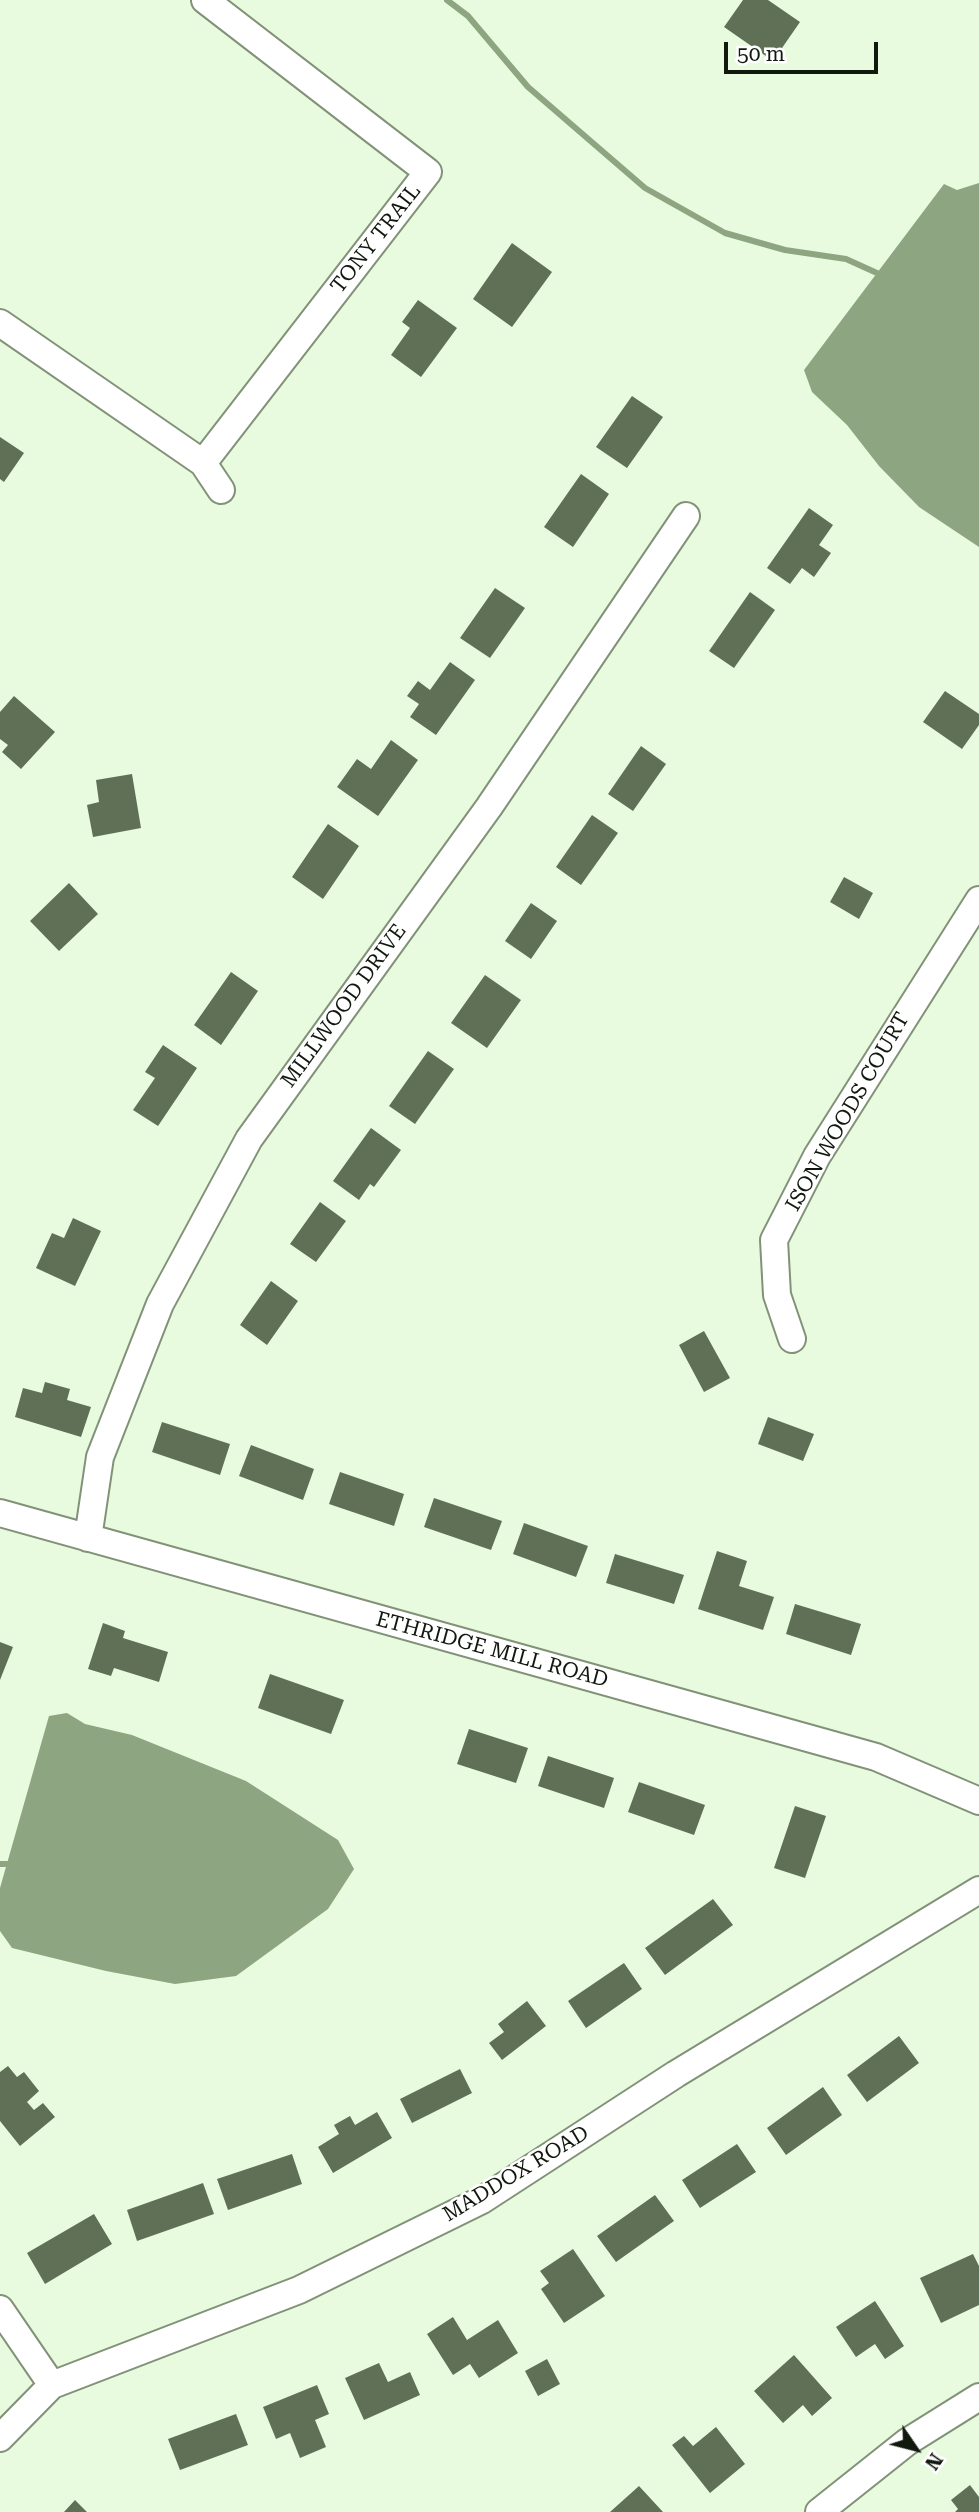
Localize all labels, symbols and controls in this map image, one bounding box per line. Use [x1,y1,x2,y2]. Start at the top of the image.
scale bar [727,28,881,72]
text: 50 m [737,42,785,66]
street label: TONY TRAIL [326,180,426,298]
street label: MILLWOOD DRIVE [276,919,412,1093]
street label: ISON WOODS COURT [781,1008,915,1216]
street label: ETHRIDGE MILL ROAD [373,1607,611,1693]
street label: MADDOX ROAD [439,2121,593,2227]
north arrow [881,2414,951,2484]
text: N [920,2449,947,2474]

